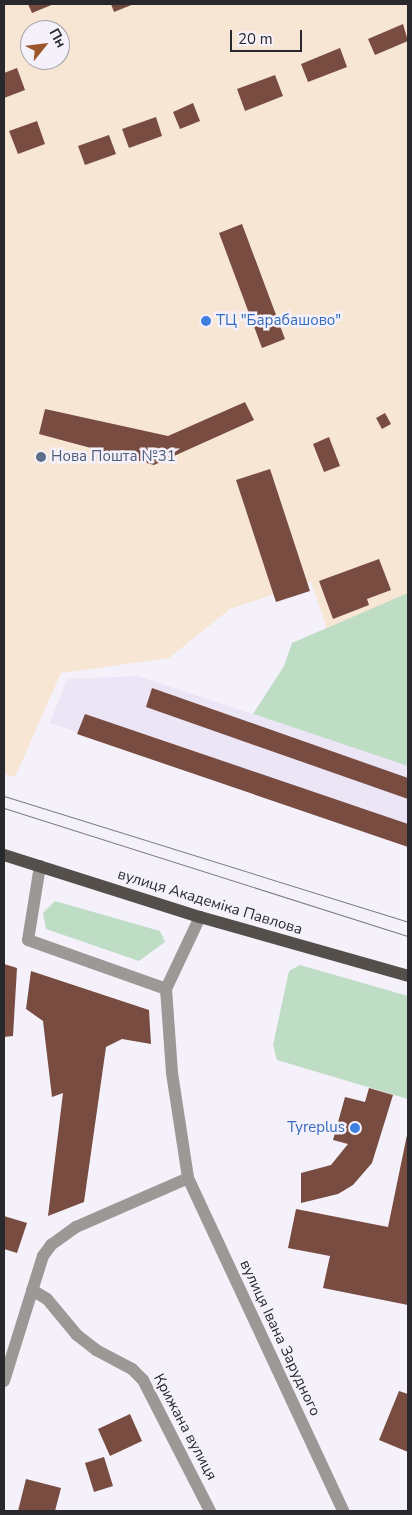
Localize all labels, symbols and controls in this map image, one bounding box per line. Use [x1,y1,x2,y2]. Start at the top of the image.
north arrow [20,20,70,70]
scale bar [232,20,304,52]
text: Пн [45,25,71,51]
text: 20 m [238,29,273,49]
place label: ТЦ "Барабашово" [216,312,341,330]
marker: ТЦ "Барабашово" [200,315,212,327]
place label: Нова Пошта №31 [51,448,176,466]
marker: Нова Пошта №31 [35,451,47,463]
street label: вулиця Академіка Павлова [115,865,305,939]
place label: Tyreplus [287,1119,345,1137]
marker: Tyreplus [349,1122,361,1134]
street label: вулиця Івана Зарудного [236,1257,324,1419]
street label: Крижана вулиця [149,1371,221,1483]

